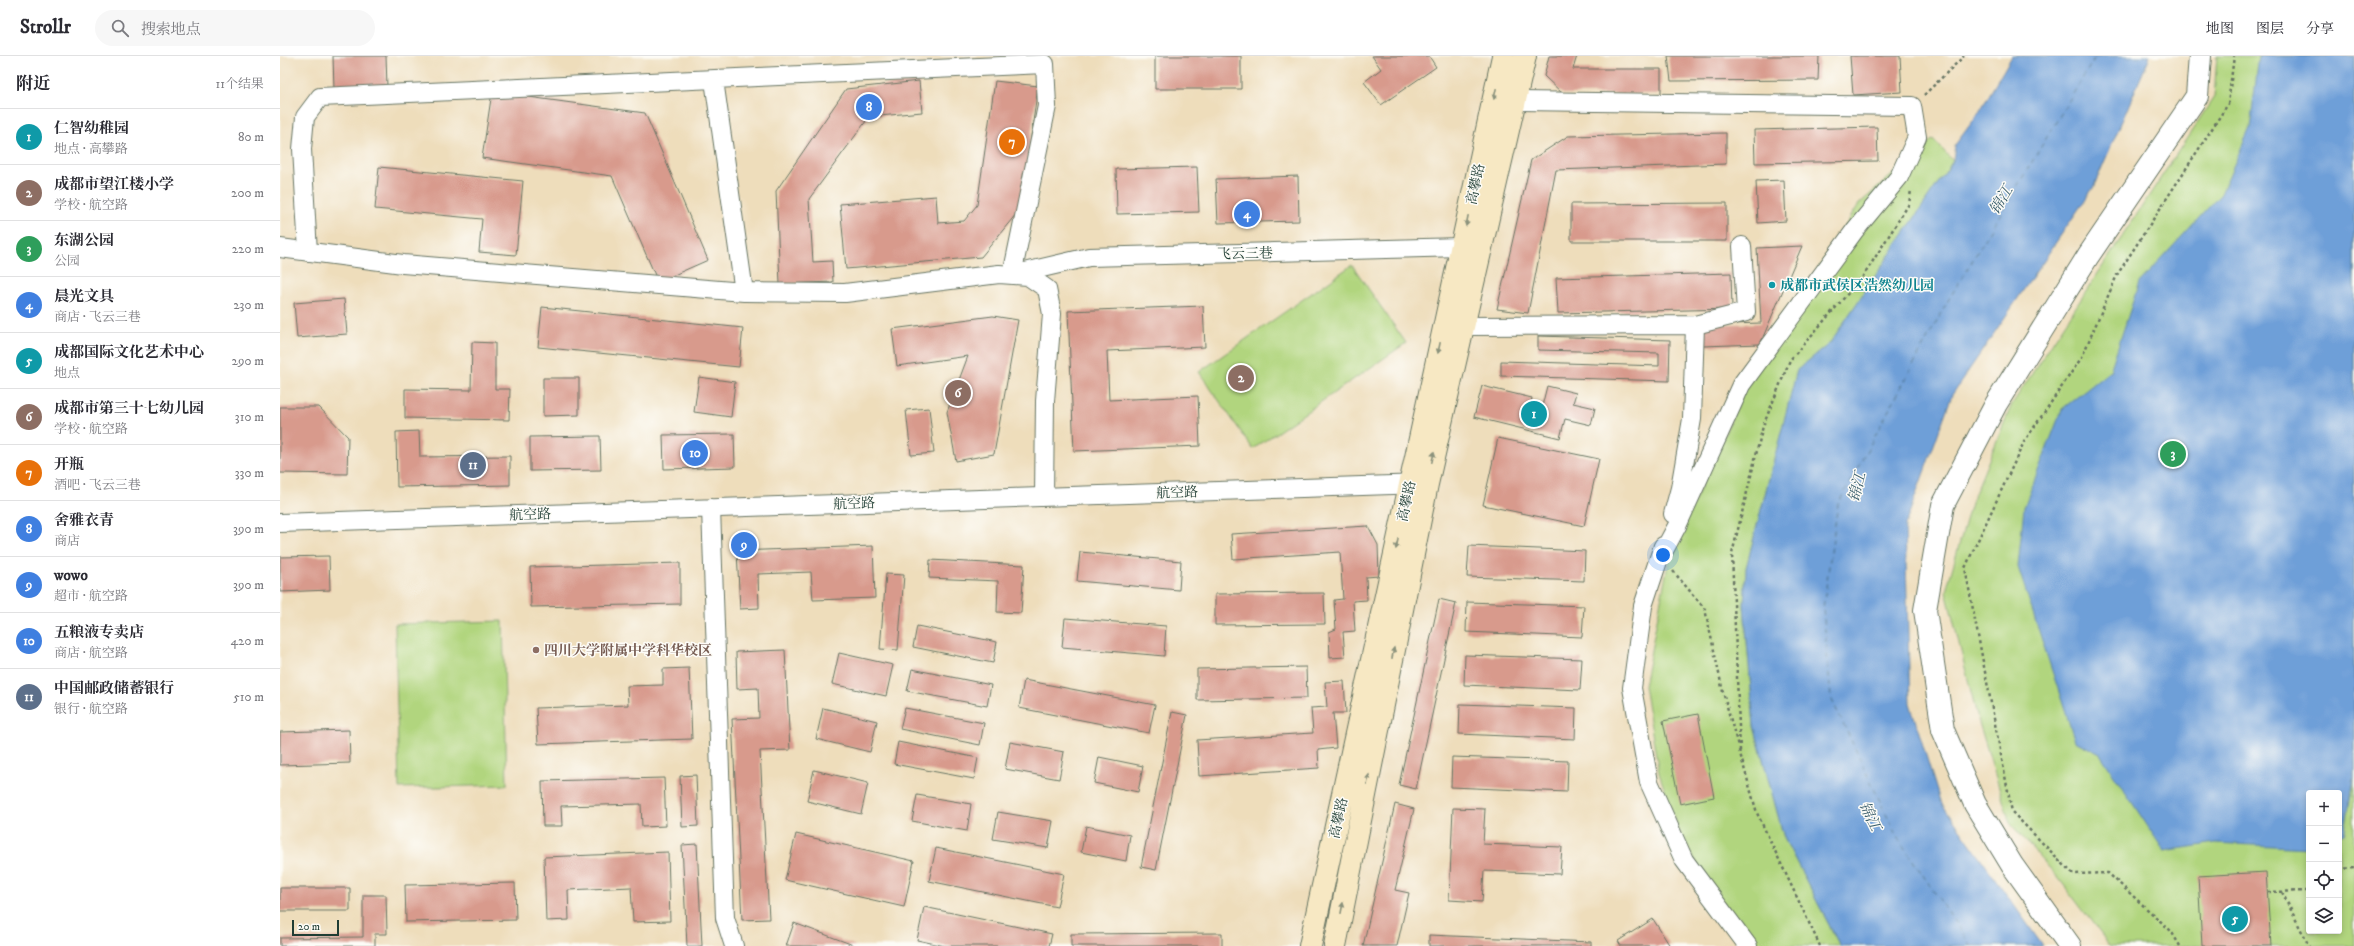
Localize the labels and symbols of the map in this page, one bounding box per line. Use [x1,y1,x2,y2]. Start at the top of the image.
one-way arrow [1491,88,1497,100]
pin: 8 [856,92,882,122]
pin: 7 [999,127,1025,157]
street label: 高攀路 [1463,162,1489,207]
water label: 锦江 [1986,181,2018,218]
pin: 4 [1234,199,1260,229]
one-way arrow [1463,215,1469,227]
street label: 飞云三巷 [1217,245,1273,263]
place label: 成都市武侯区浩然幼儿园 [1780,277,1934,295]
marker: 成都市武侯区浩然幼儿园 [1767,280,1777,290]
one-way arrow [1436,342,1442,354]
pin: 2 [1228,363,1254,393]
pin: 6 [945,378,971,408]
pin: 1 [1521,399,1547,429]
pin: 10 [682,438,708,468]
pin: 3 [2160,439,2186,469]
pin: 11 [460,450,486,480]
one-way arrow [1431,451,1437,463]
water label: 锦江 [1845,468,1871,504]
street label: 高攀路 [1394,479,1420,524]
street label: 航空路 [1156,483,1198,503]
street label: 航空路 [833,494,875,514]
street label: 航空路 [509,505,551,525]
pin: 9 [731,530,757,560]
one-way arrow [1393,537,1399,550]
your location [1653,545,1673,565]
place label: 四川大学附属中学科华校区 [544,642,712,660]
marker: 四川大学附属中学科华校区 [531,645,541,655]
one-way arrow [1391,647,1397,659]
one-way arrow [1365,774,1371,786]
street label: 高攀路 [1326,796,1352,841]
water label: 锦江 [1854,799,1886,836]
one-way arrow [1340,902,1346,914]
pin: 5 [2222,904,2248,934]
scale bar [292,918,339,937]

